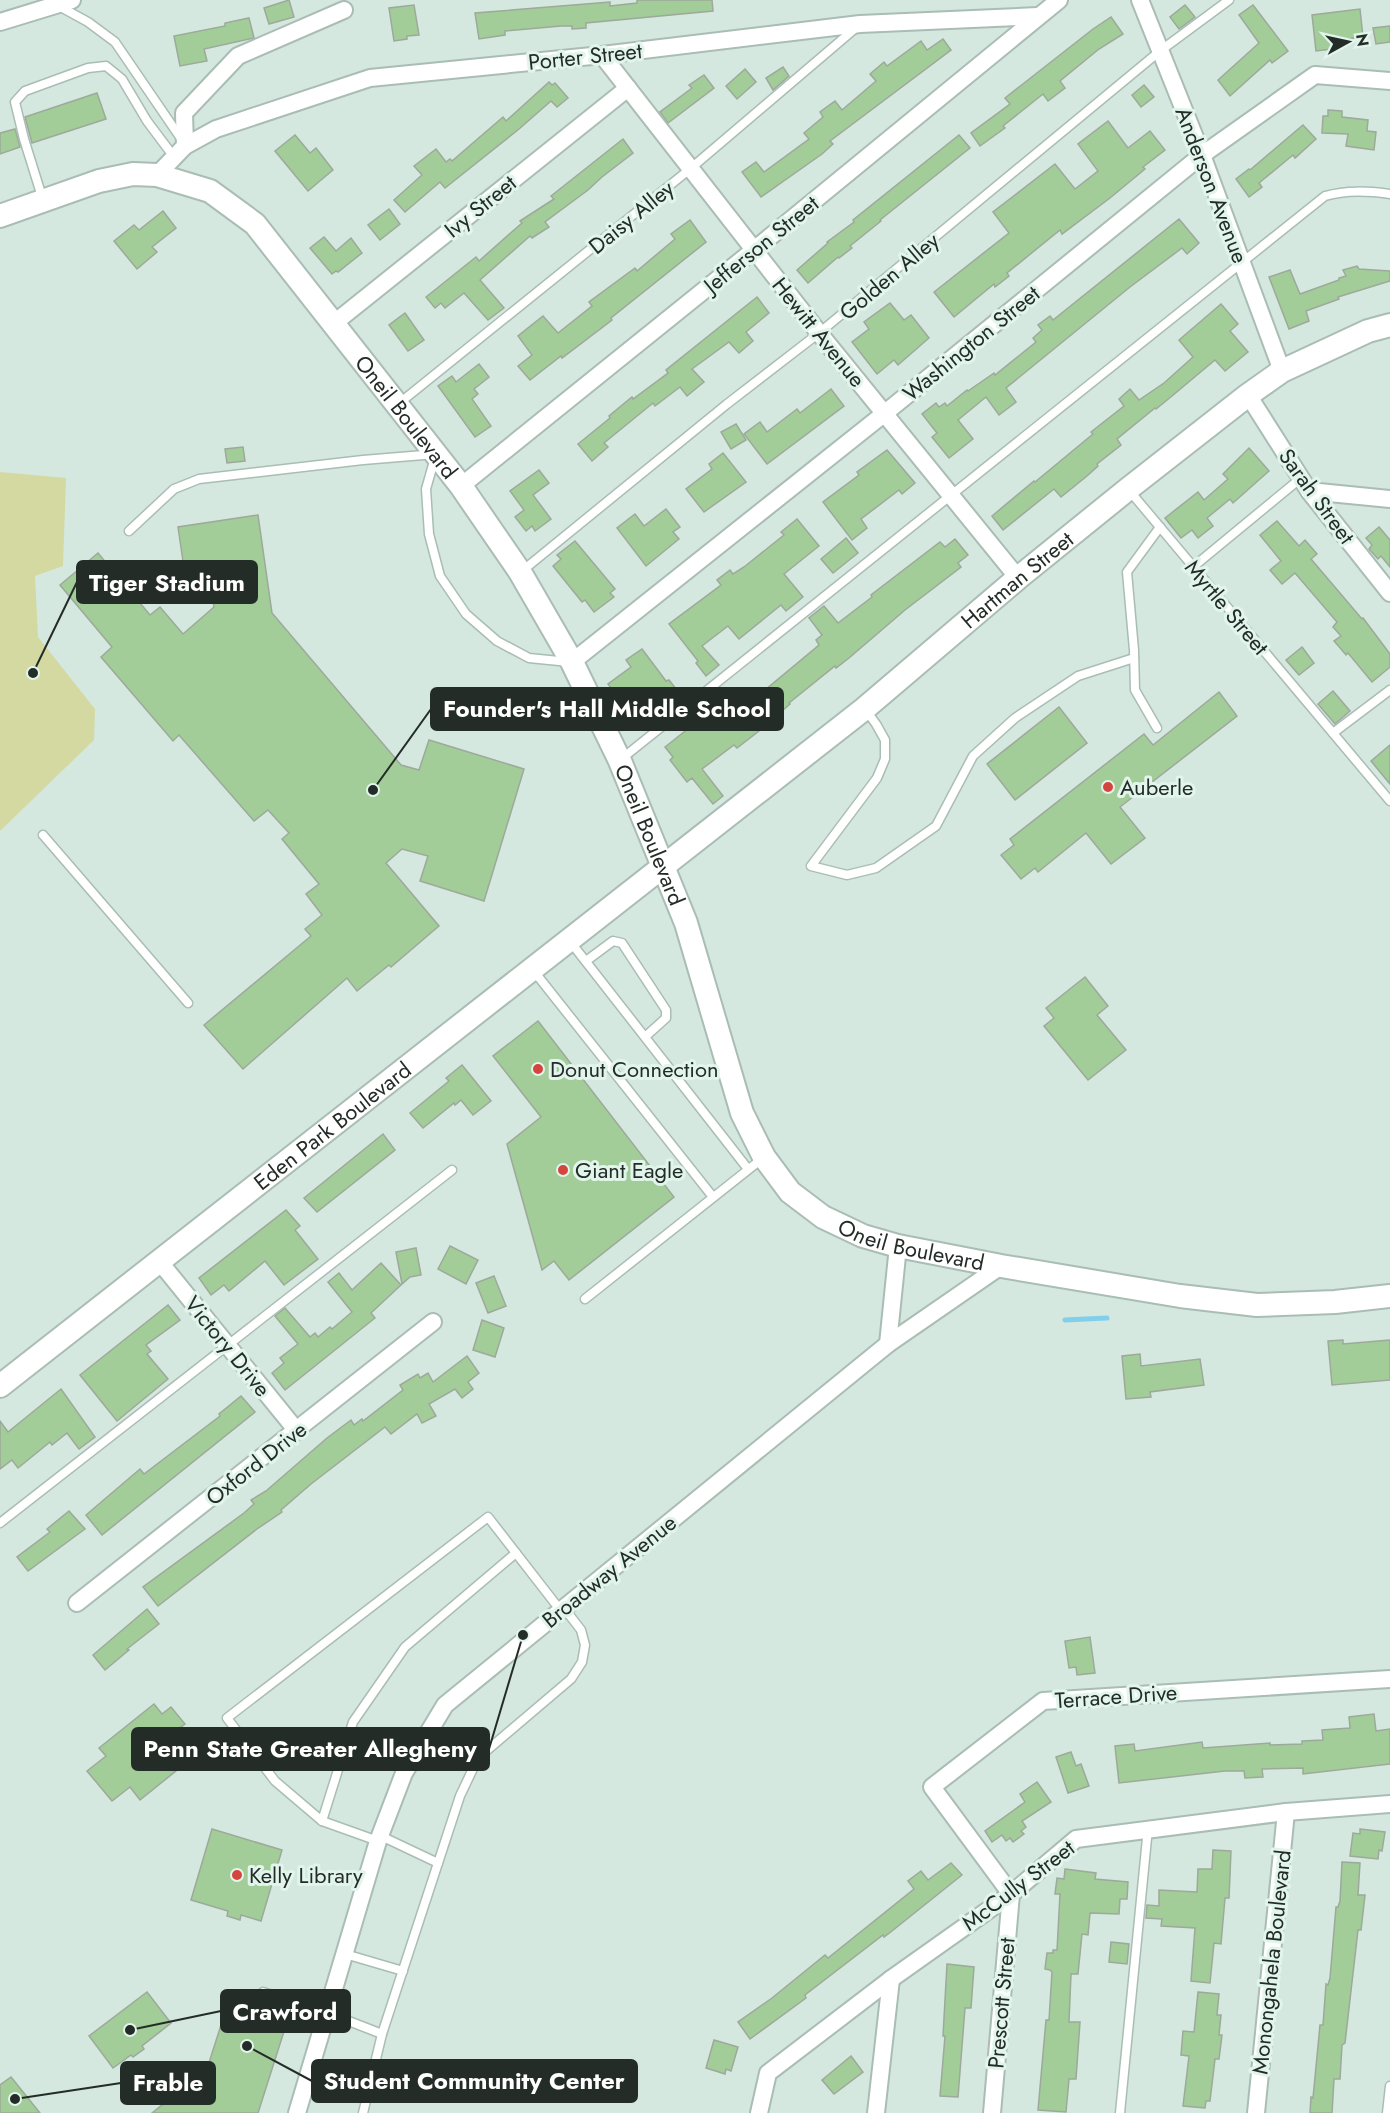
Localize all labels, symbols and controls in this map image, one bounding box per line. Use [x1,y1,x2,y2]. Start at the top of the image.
north arrow [1318,12,1378,72]
text: N [1350,32,1375,48]
street label: Porter Street [527,34,644,78]
street label: Anderson Avenue [1167,102,1257,268]
street label: Ivy Street [437,167,523,245]
street label: Daisy Alley [581,172,681,261]
street label: Jefferson Street [694,187,826,302]
street label: Golden Alley [832,225,946,327]
street label: Hewitt Avenue [765,270,873,394]
street label: Washington Street [896,277,1047,408]
street label: Oneil Boulevard [348,348,465,486]
street label: Sarah Street [1271,442,1363,551]
street label: Hartman Street [954,523,1081,636]
street label: Myrtle Street [1178,552,1277,662]
callout: Tiger Stadium [77,561,257,603]
text: Tiger Stadium [89,565,245,600]
callout: Founder's Hall Middle School [431,688,783,730]
text: Founder's Hall Middle School [443,691,771,726]
street label: Oneil Boulevard [607,759,693,910]
place label: Auberle [1120,771,1193,803]
marker: Auberle [1101,780,1115,794]
place label: Donut Connection [550,1053,719,1085]
street label: Eden Park Boulevard [247,1054,418,1198]
marker: Donut Connection [531,1062,545,1076]
place label: Giant Eagle [575,1154,683,1186]
marker: Giant Eagle [556,1163,570,1177]
street label: Oneil Boulevard [833,1210,987,1278]
street label: Victory Drive [177,1289,279,1403]
street label: Oxford Drive [199,1413,313,1513]
street label: Broadway Avenue [535,1507,683,1635]
street label: Terrace Drive [1054,1676,1178,1716]
callout: Penn State Greater Allegheny [132,1728,489,1770]
text: Penn State Greater Allegheny [143,1731,477,1766]
street label: McCully Street [955,1832,1082,1938]
street label: Monongahela Boulevard [1243,1848,1299,2076]
place label: Kelly Library [249,1859,363,1891]
marker: Kelly Library [230,1868,244,1882]
street label: Prescott Street [979,1936,1023,2070]
callout: Crawford [221,1990,350,2032]
text: Crawford [233,1994,337,2029]
callout: Student Community Center [312,2060,637,2102]
callout: Frable [121,2062,215,2104]
text: Student Community Center [323,2063,625,2098]
text: Frable [133,2065,203,2100]

